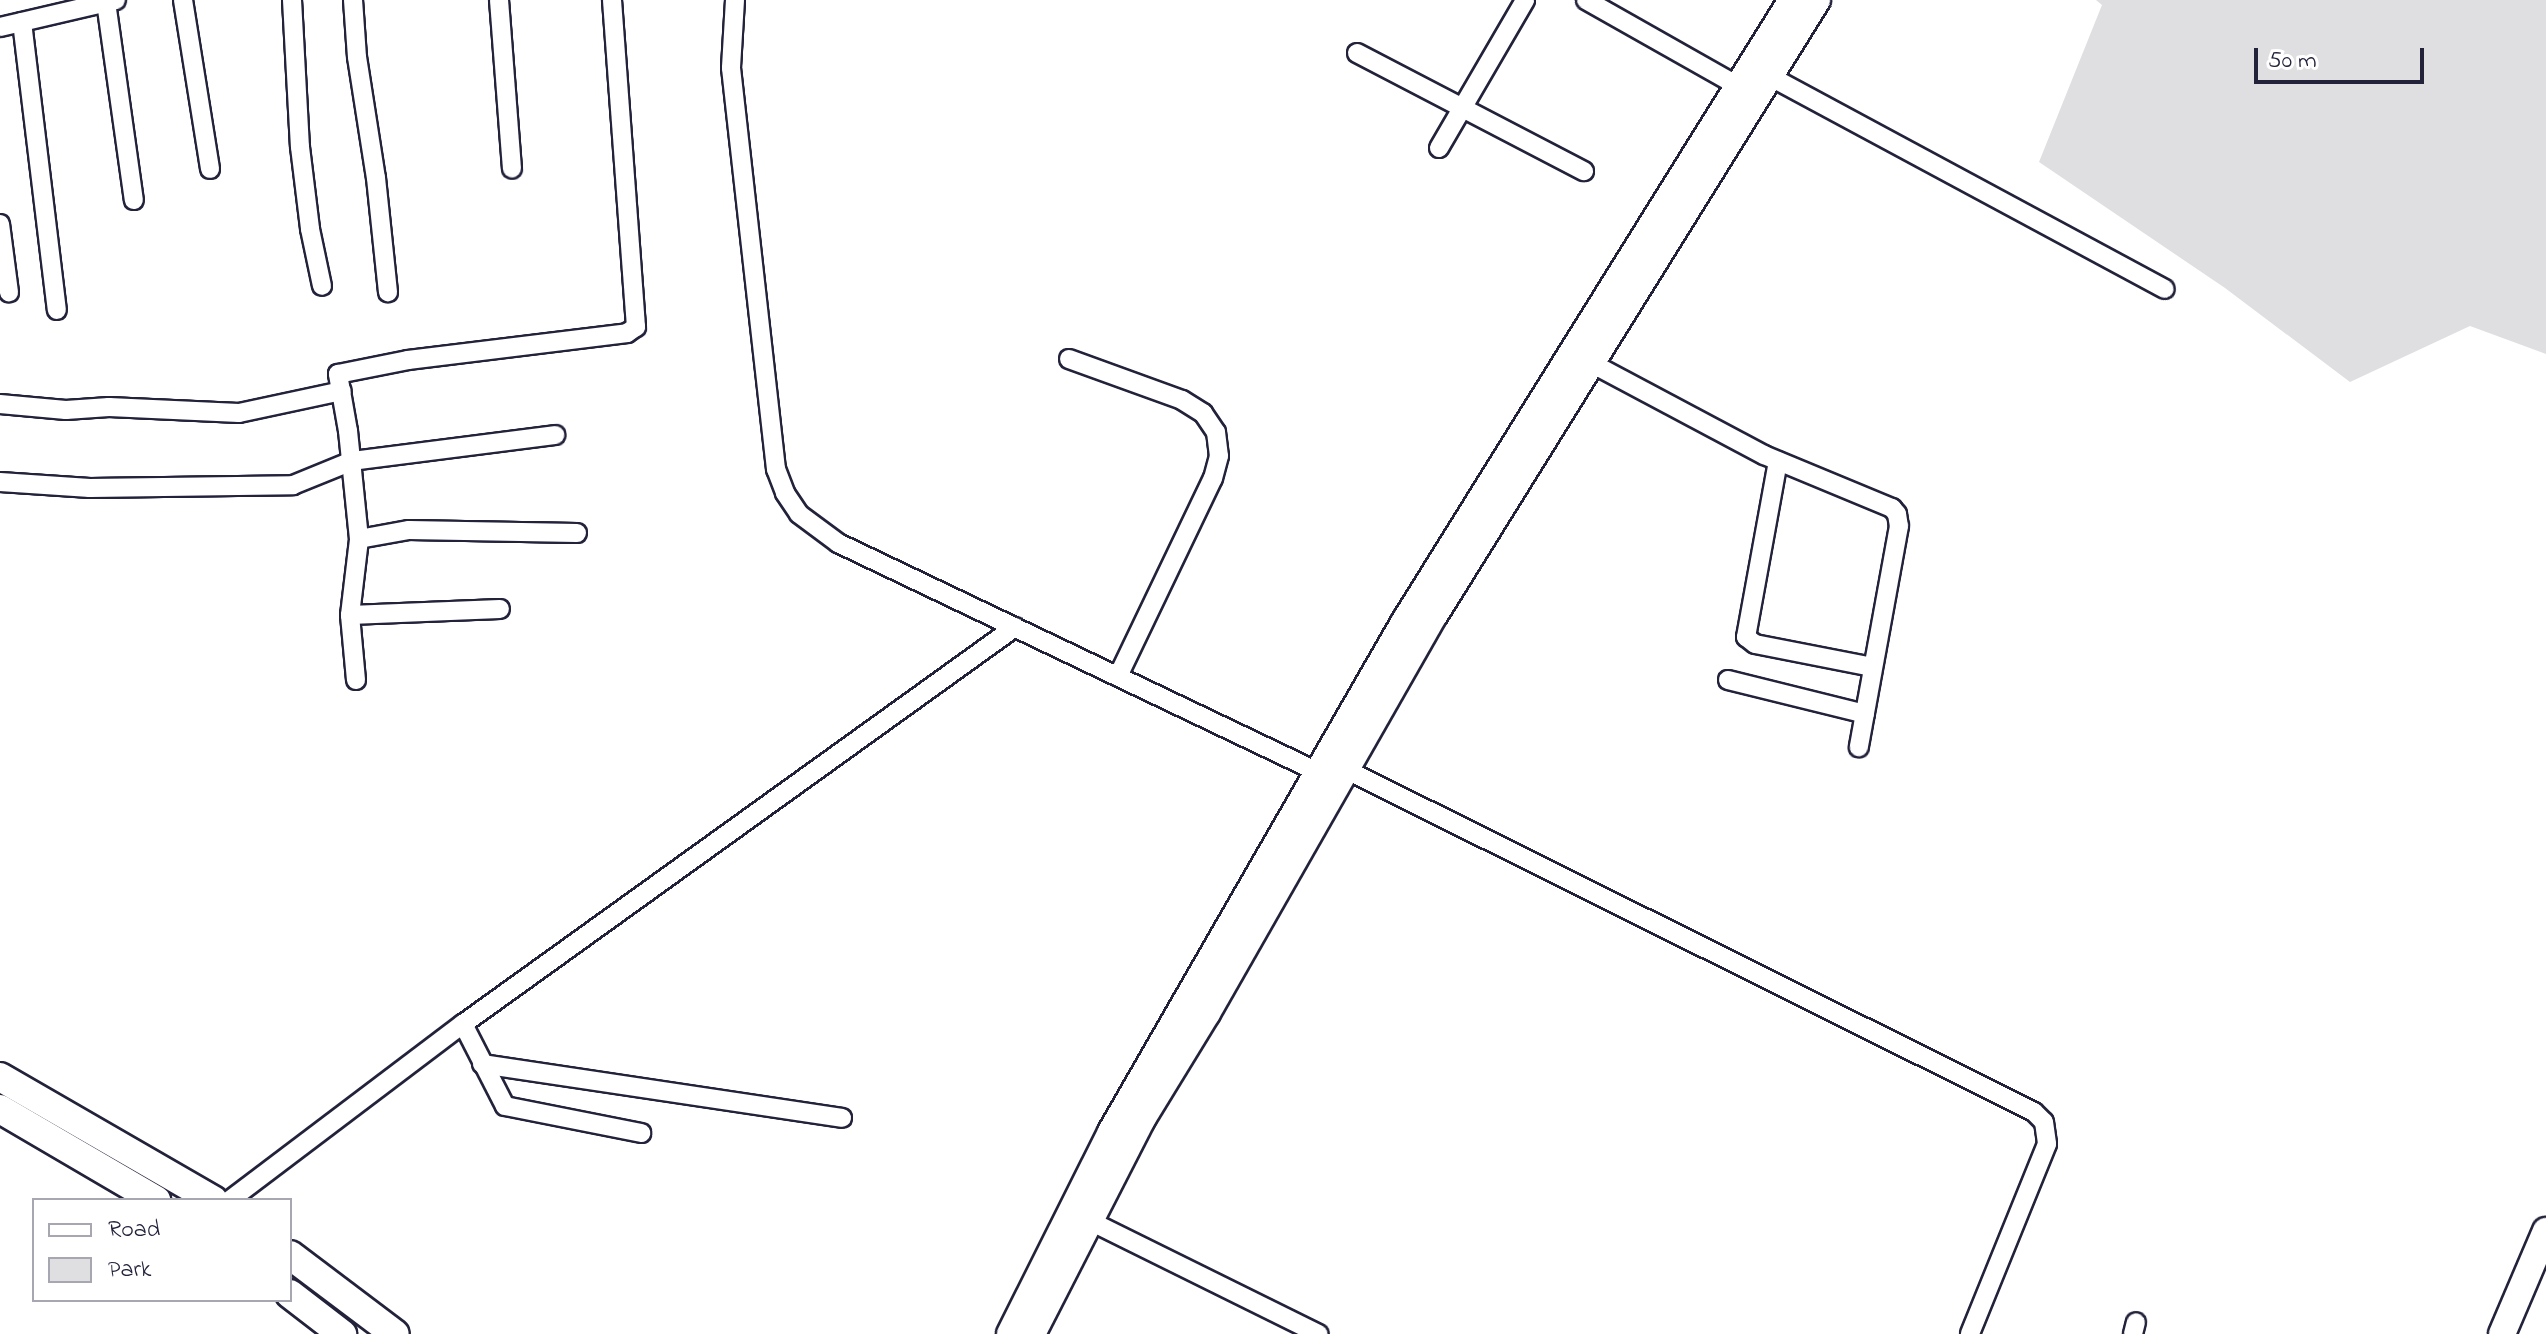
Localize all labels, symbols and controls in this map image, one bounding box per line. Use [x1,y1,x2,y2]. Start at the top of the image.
scale bar [2258,32,2428,82]
text: 50 m [2268,44,2317,79]
legend [32,1198,292,1302]
text: Road [108,1213,160,1248]
text: Park [108,1253,151,1288]

